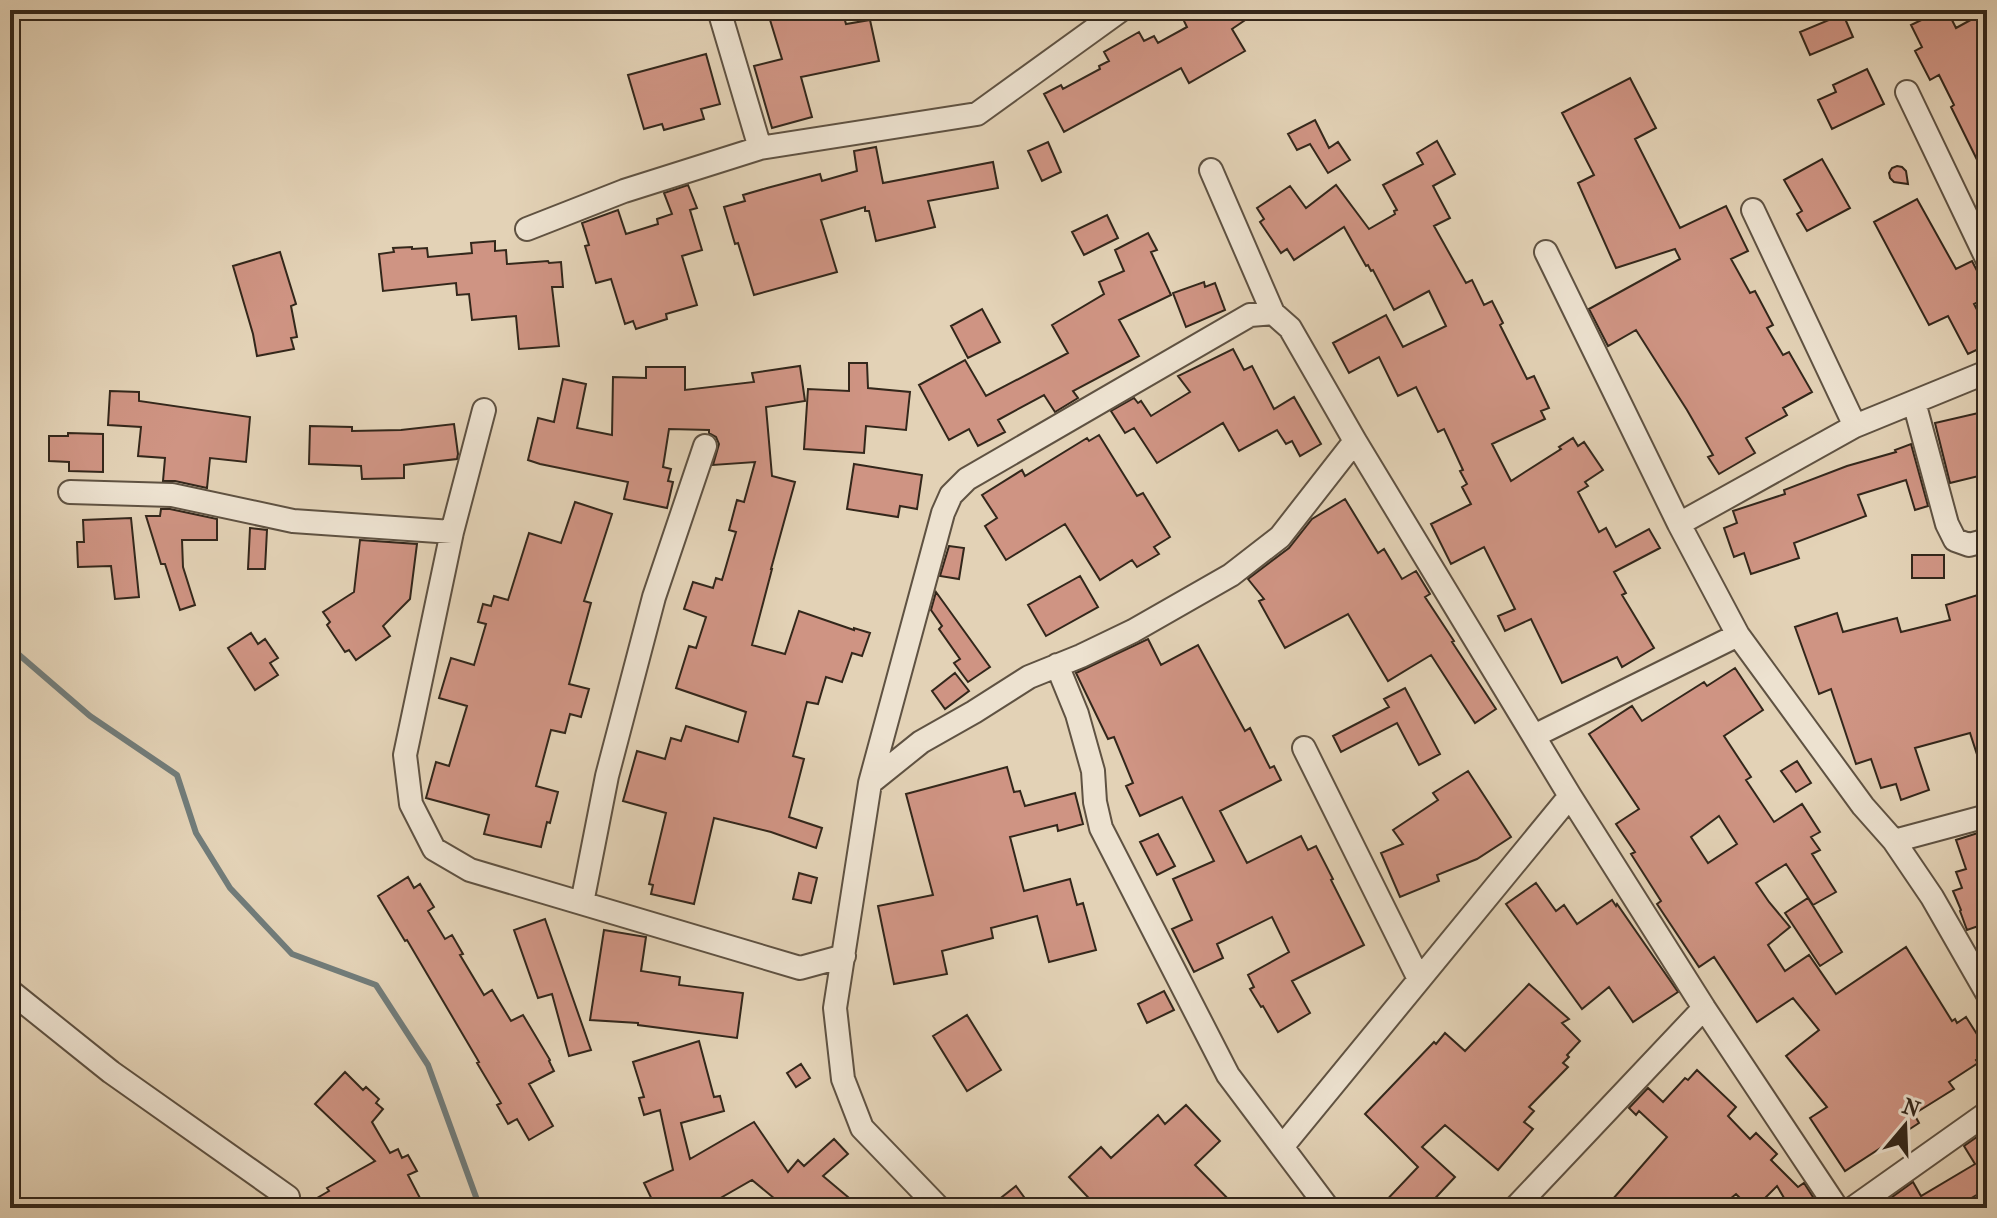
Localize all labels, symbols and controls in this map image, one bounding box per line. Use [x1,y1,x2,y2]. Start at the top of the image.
north arrow [1865,1086,1945,1166]
text: N [1899,1093,1924,1123]

